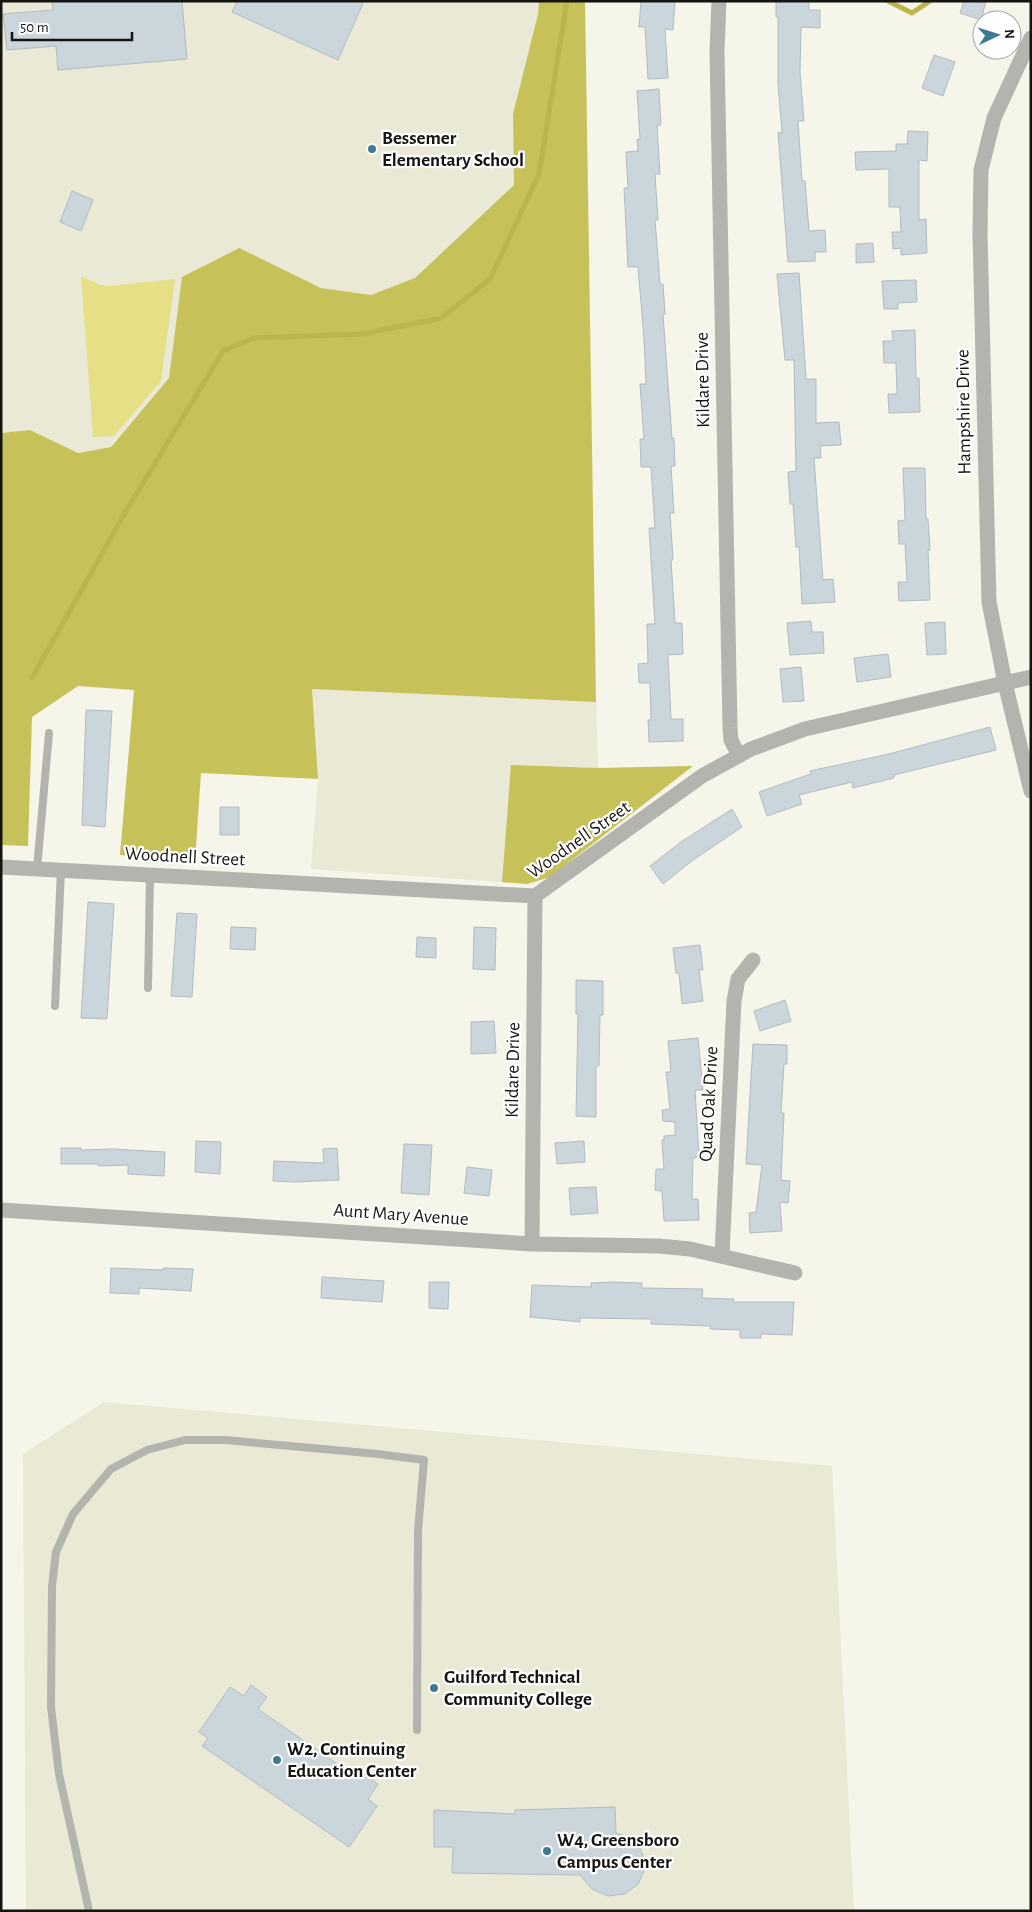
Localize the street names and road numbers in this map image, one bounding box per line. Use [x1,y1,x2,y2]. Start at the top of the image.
street label: Kildare Drive [693,332,713,428]
street label: Hampshire Drive [953,349,975,475]
street label: Woodnell Street [524,798,634,882]
street label: Woodnell Street [124,844,246,870]
street label: Kildare Drive [503,1022,523,1118]
street label: Quad Oak Drive [696,1046,722,1162]
street label: Aunt Mary Avenue [333,1201,469,1229]

